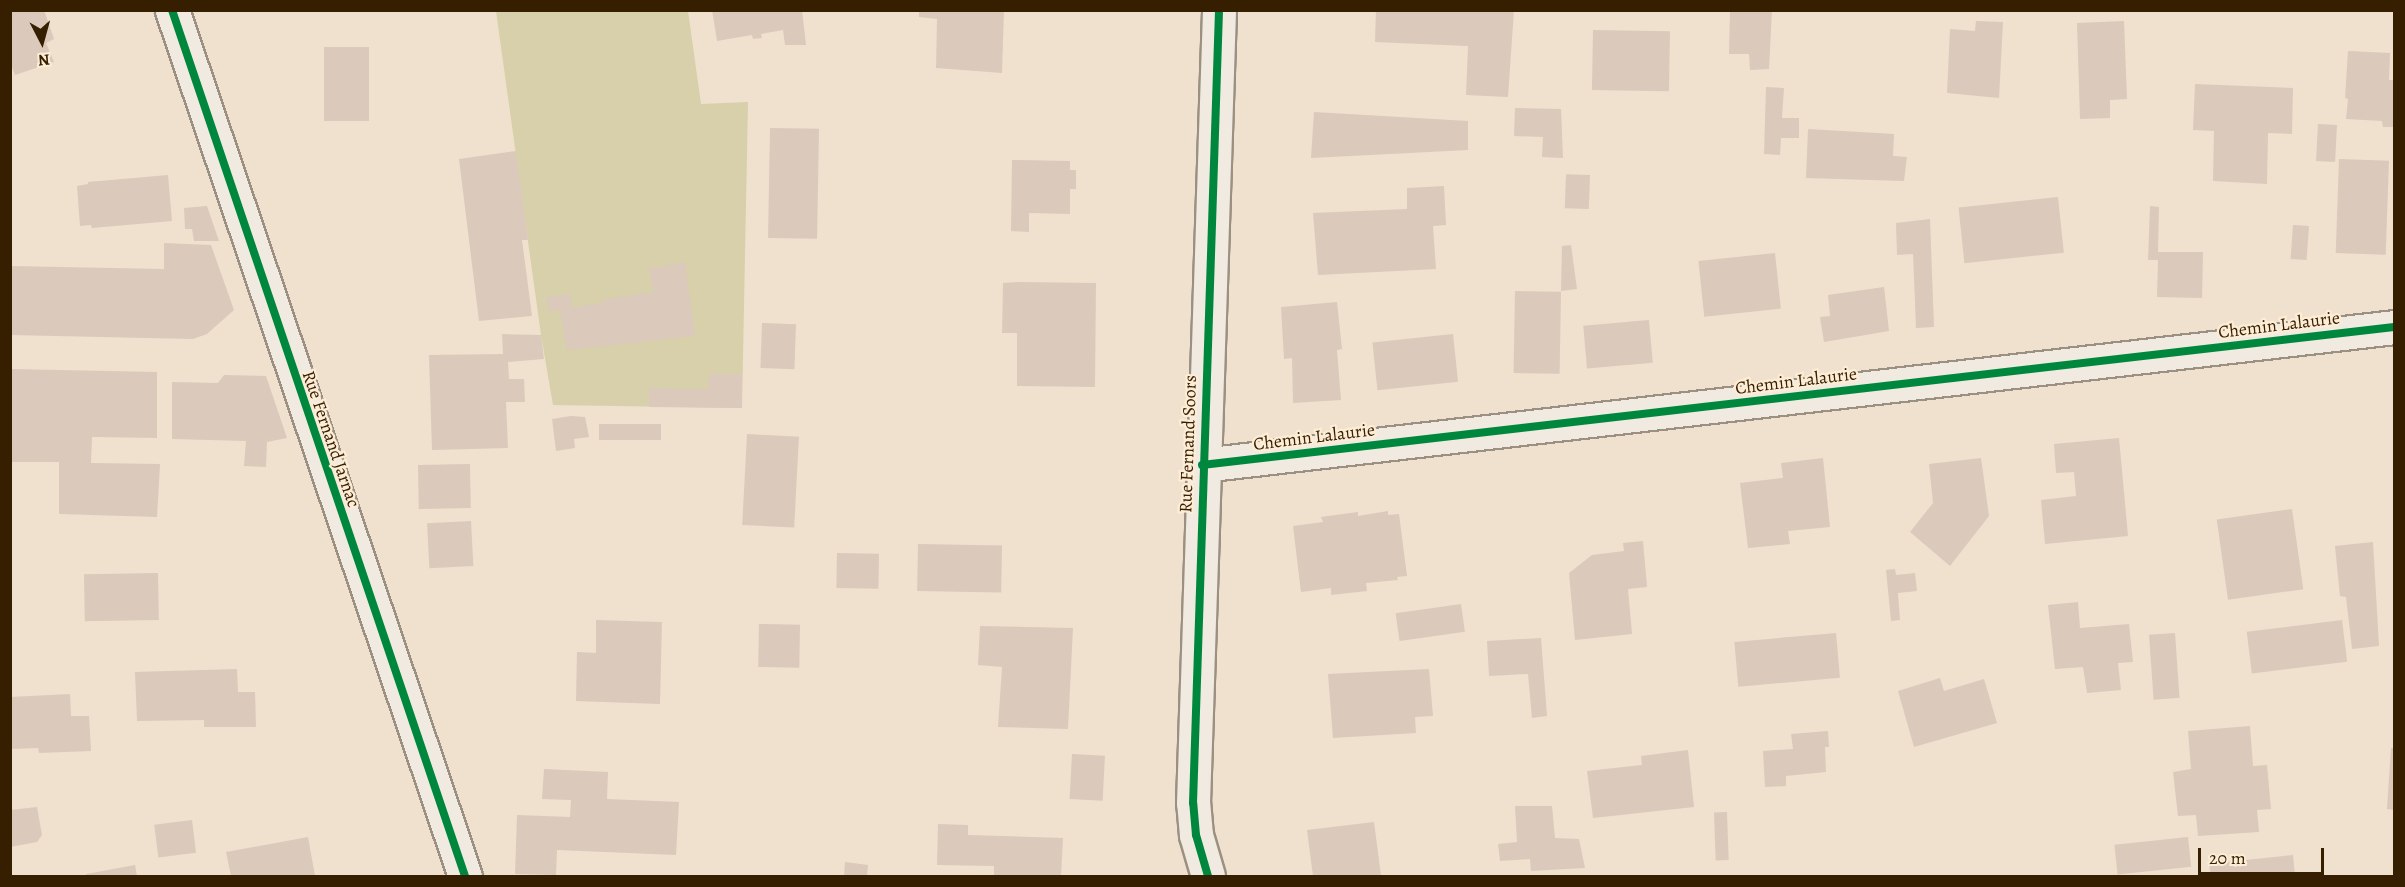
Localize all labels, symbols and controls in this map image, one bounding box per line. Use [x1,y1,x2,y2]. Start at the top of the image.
north arrow [12,12,72,72]
text: N [37,48,51,71]
street label: Chemin Lalaurie [2217,307,2341,343]
street label: Chemin Lalaurie [1734,363,1858,399]
street label: Rue Fernand Jarnac [298,368,364,510]
street label: Rue Fernand Soors [1175,375,1201,513]
street label: Chemin Lalaurie [1252,419,1376,455]
scale bar [2201,836,2327,874]
text: 20 m [2209,846,2246,870]

